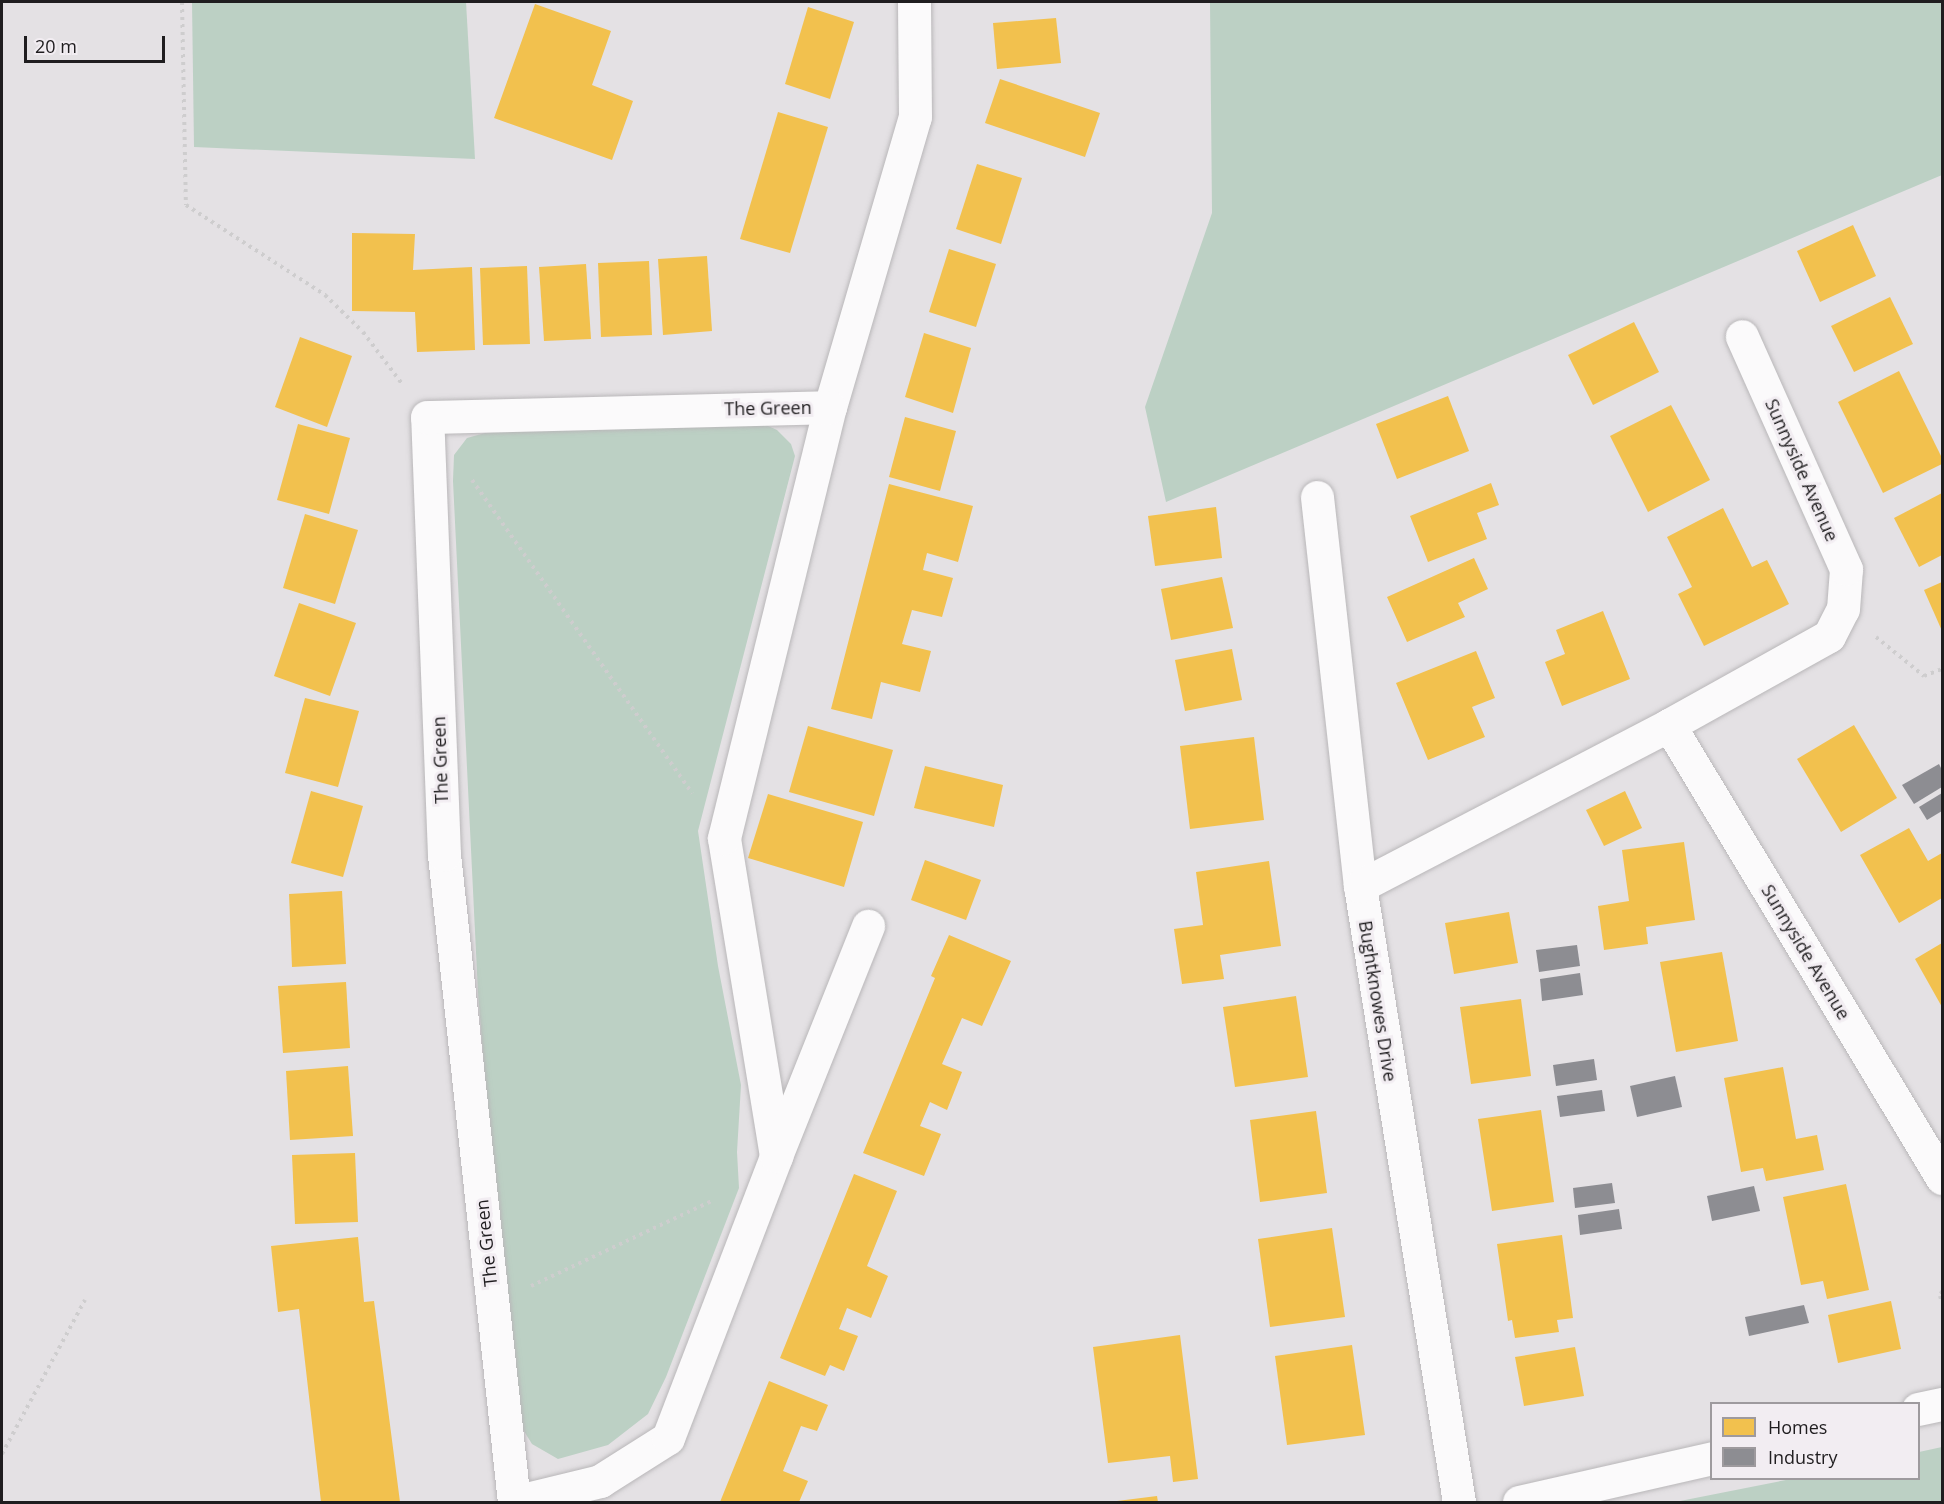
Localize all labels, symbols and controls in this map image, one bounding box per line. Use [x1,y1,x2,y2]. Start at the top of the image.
scale bar [27,24,168,62]
text: 20 m [35,34,77,58]
street label: Sunnyside Avenue [1761,395,1843,545]
street label: The Green [724,396,812,420]
street label: The Green [428,716,452,804]
street label: Sunnyside Avenue [1757,881,1855,1023]
street label: Bughtknowes Drive [1355,919,1401,1083]
street label: The Green [471,1198,501,1288]
legend [1710,1402,1920,1480]
text: Homes [1768,1415,1827,1439]
text: Industry [1768,1445,1838,1469]

